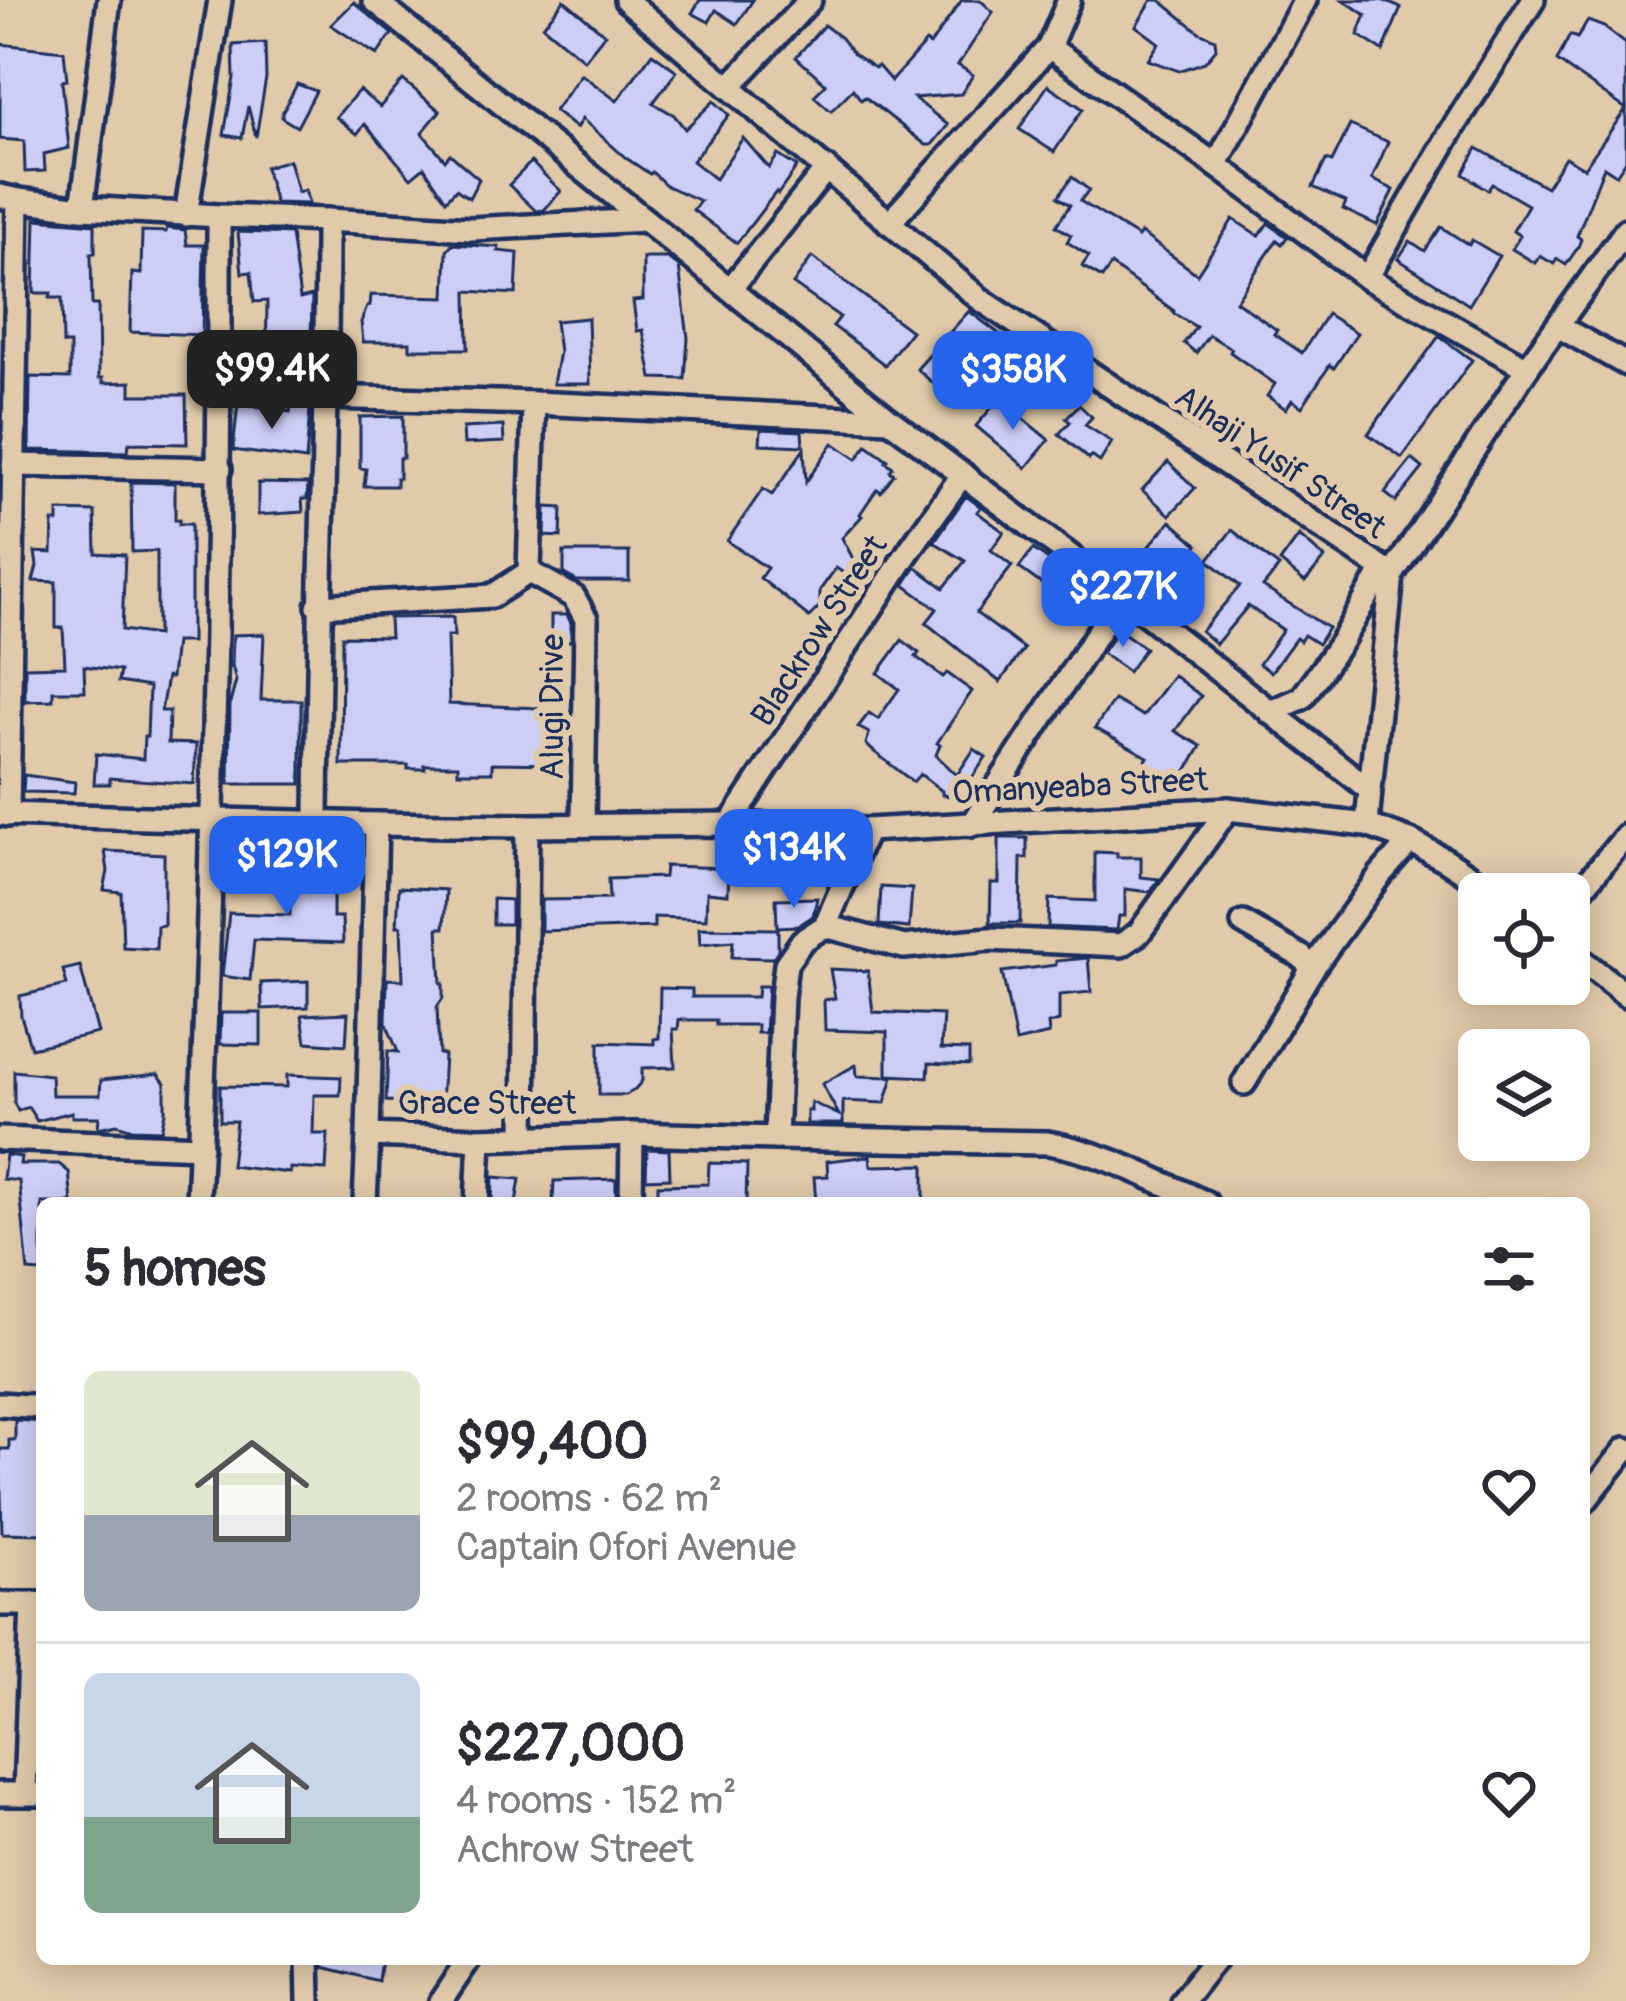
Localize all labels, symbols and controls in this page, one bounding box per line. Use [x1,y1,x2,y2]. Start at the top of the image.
pin: $99.4K [174,330,370,432]
pin: $358K [929,331,1097,433]
text: $99.4K [214,344,330,393]
text: $358K [959,345,1067,394]
street label: Alhaji Yusif Street [1167,376,1394,548]
street label: Blackrow Street [742,527,897,734]
pin: $227K [1039,548,1207,650]
text: $227K [1069,562,1177,611]
street label: Alugi Drive [532,634,573,780]
street label: Omanyeaba Street [951,759,1210,814]
pin: $134K [710,809,878,911]
pin: $129K [203,816,371,918]
text: $134K [742,823,846,872]
text: $129K [236,830,338,879]
map controls [1458,873,1590,1161]
button: locate [1458,873,1590,1005]
button: layers [1458,1029,1590,1161]
street label: Grace Street [398,1083,577,1124]
icon: filters [1476,1236,1542,1302]
text: 5 homes [84,1237,266,1301]
text: $99,400 [456,1410,648,1474]
icon: home [180,1419,324,1563]
icon: heart [1476,1458,1542,1524]
text: 2 rooms · 62 m² [456,1474,722,1523]
text: Captain Ofori Avenue [456,1523,796,1572]
text: $227,000 [456,1712,685,1776]
icon: home [180,1721,324,1865]
icon: heart [1476,1760,1542,1826]
text: 4 rooms · 152 m² [456,1776,737,1825]
text: Achrow Street [456,1825,694,1874]

